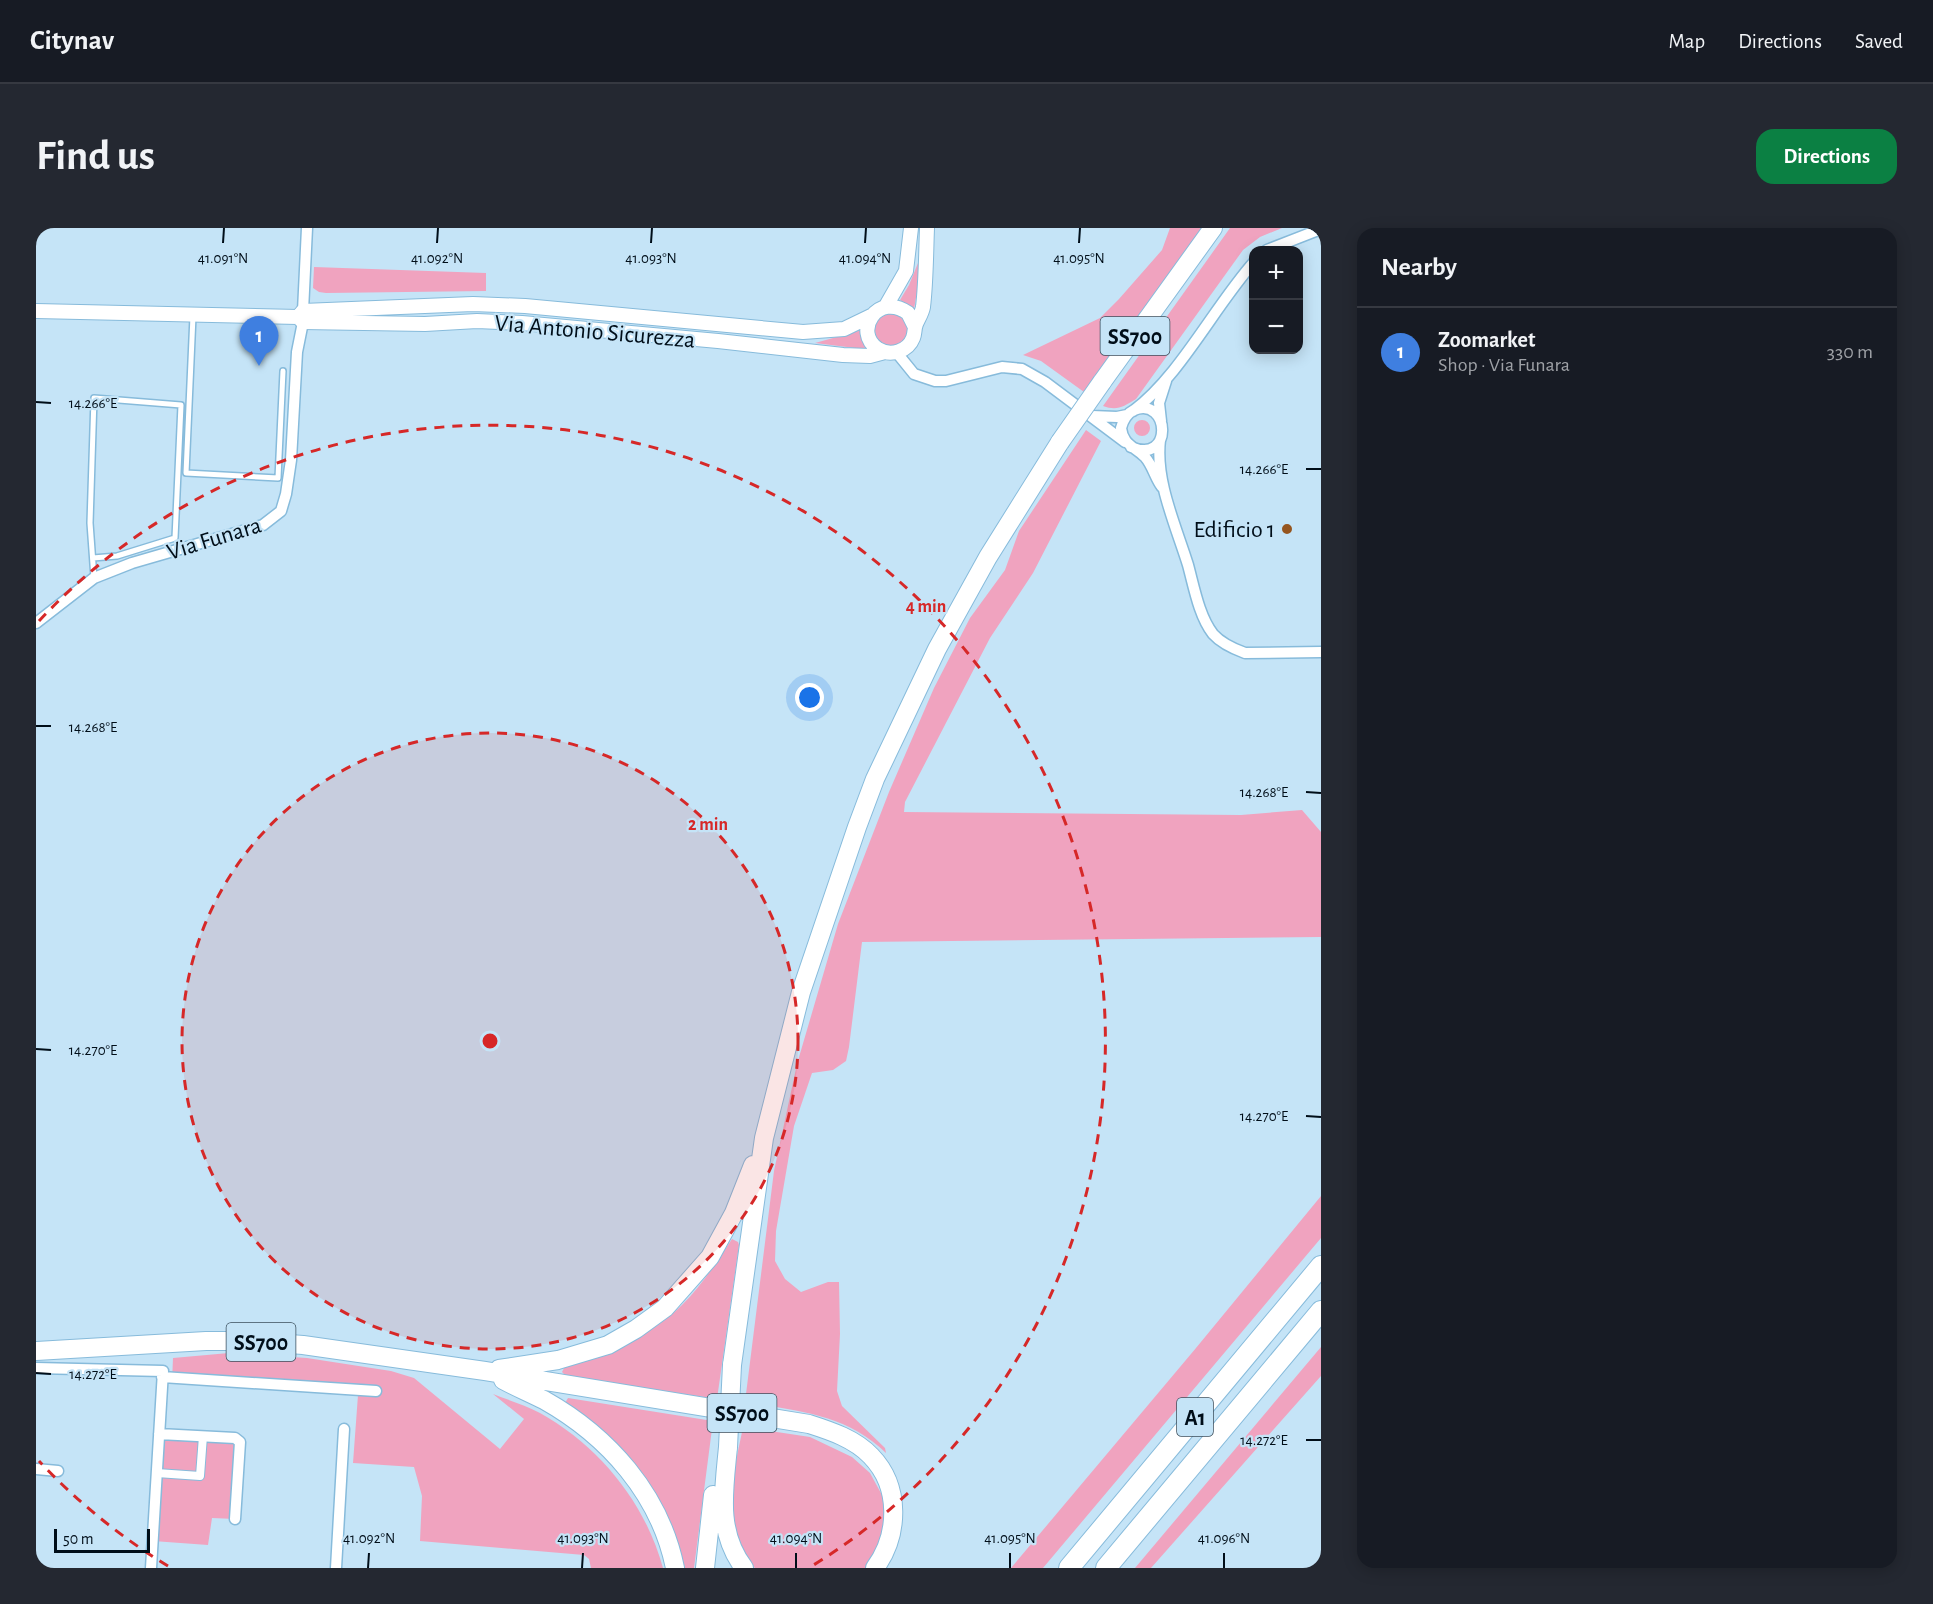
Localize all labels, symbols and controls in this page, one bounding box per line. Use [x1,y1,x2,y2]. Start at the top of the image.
text: Citynav [30,27,114,55]
text: Map [1669,31,1705,52]
text: Directions [1738,31,1822,52]
text: Saved [1855,31,1903,52]
button: Directions [1756,129,1897,184]
text: Find us [36,135,155,177]
map controls [1249,246,1303,354]
button: + [1249,246,1303,300]
text: 41.091°N [198,251,248,266]
text: 41.092°N [411,251,463,266]
text: 41.093°N [625,251,677,266]
text: 41.094°N [839,251,891,266]
text: 41.095°N [1053,251,1105,266]
text: Nearby [1381,254,1457,280]
button: − [1249,300,1303,354]
street label: Via Antonio Sicurezza [494,311,696,353]
pin: 1 [240,316,278,366]
road number: SS700 [1100,317,1170,355]
text: Zoomarket [1438,329,1535,351]
text: 1 [1397,342,1404,362]
text: 330 m [1827,342,1873,362]
text: Shop · Via Funara [1438,355,1570,375]
text: 14.266°E [69,396,117,411]
text: 14.266°E [1240,462,1288,477]
street label: Via Funara [164,513,264,565]
place label: Edificio 1 [1193,518,1275,542]
marker: Edificio 1 [1280,522,1294,536]
text: 4 min [906,598,946,616]
your location [795,683,824,712]
text: 14.268°E [69,720,117,735]
text: 14.268°E [1240,785,1288,800]
text: 2 min [688,816,728,834]
centre of rings [480,1031,500,1051]
text: 14.270°E [69,1043,117,1058]
text: 14.270°E [1240,1109,1288,1124]
road number: SS700 [226,1323,296,1361]
text: 14.272°E [69,1367,117,1382]
road number: SS700 [708,1394,776,1432]
road number: A1 [1177,1398,1213,1436]
text: 14.272°E [1240,1433,1288,1448]
scale bar [54,1526,150,1554]
text: 50 m [63,1531,94,1547]
text: 41.092°N [343,1531,395,1546]
text: 41.093°N [557,1531,609,1546]
text: 41.094°N [770,1531,822,1546]
text: 41.095°N [984,1531,1036,1546]
text: 41.096°N [1198,1531,1250,1546]

